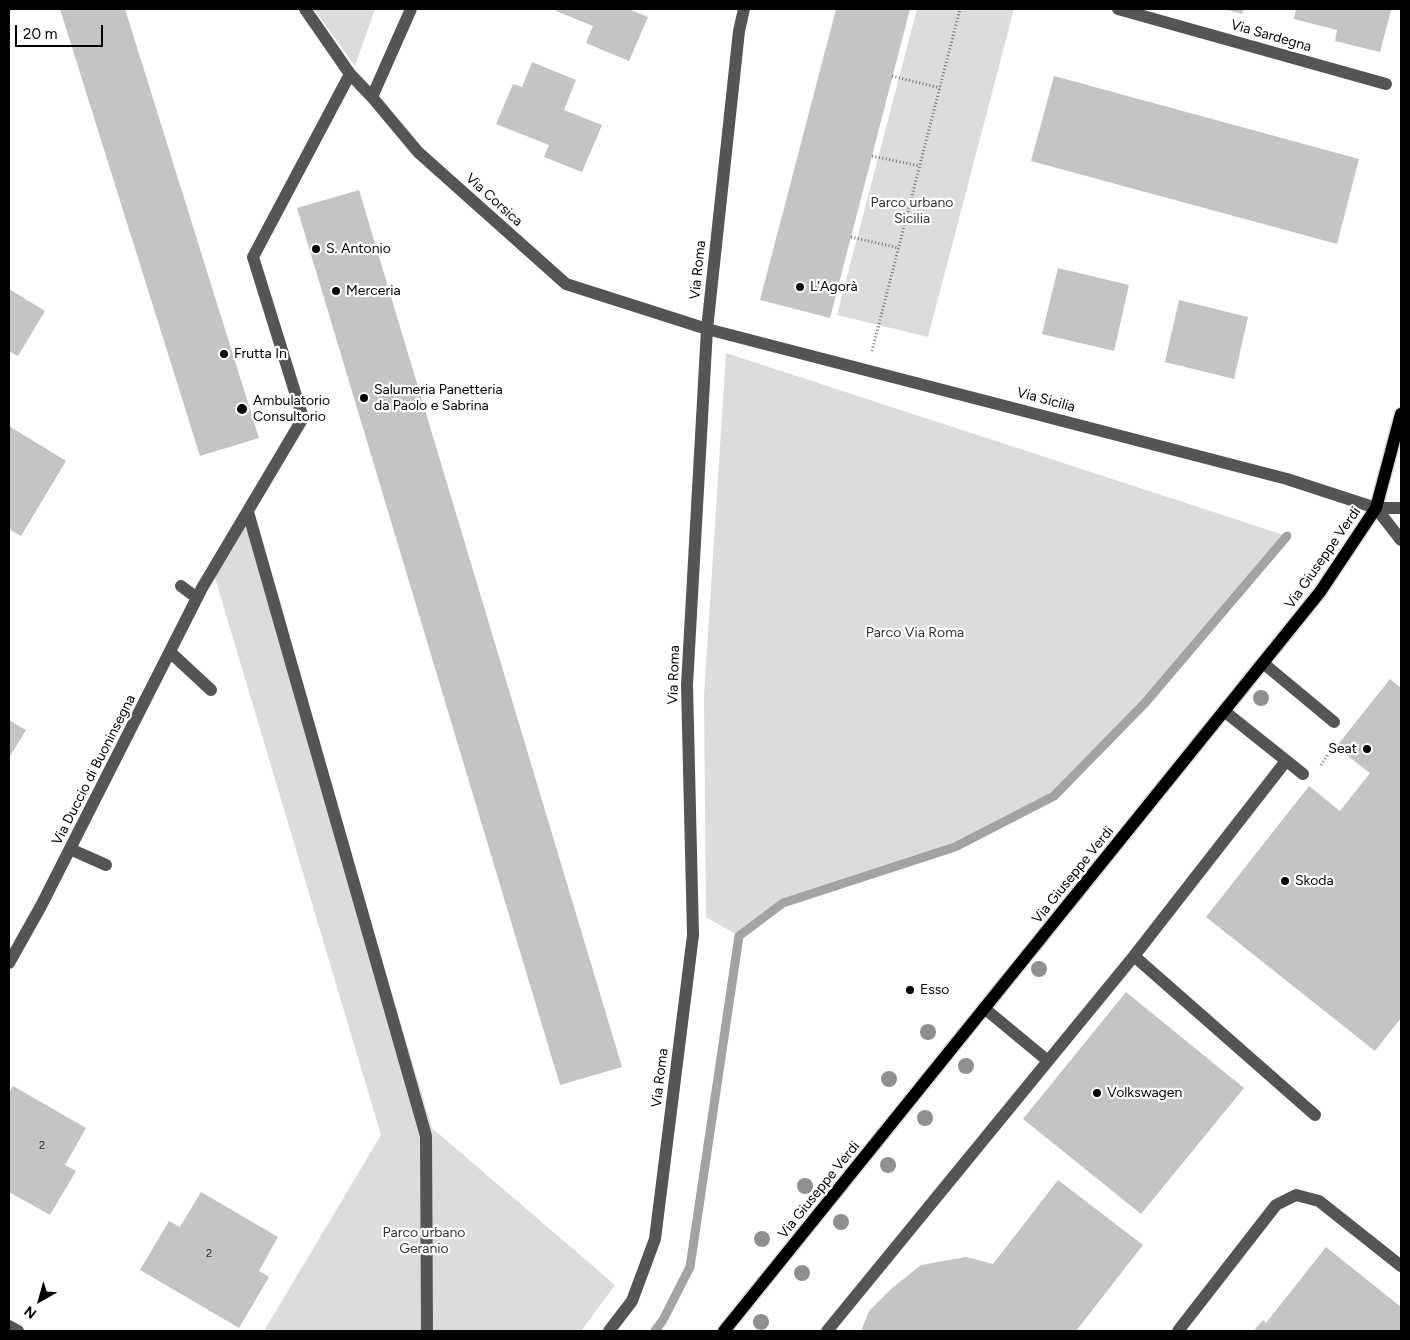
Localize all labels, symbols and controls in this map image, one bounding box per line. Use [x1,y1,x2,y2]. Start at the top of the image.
scale bar [18,15,105,47]
street label: Via Sardegna [1229,16,1313,56]
text: 20 m [23,25,57,43]
street label: Via Corsica [462,170,526,230]
park label: Parco urbano Sicilia [871,195,953,228]
street label: Via Roma [687,240,709,300]
place label: S. Antonio [326,241,391,257]
marker: S. Antonio [310,243,322,255]
place label: L'Agorà [810,279,858,295]
marker: L'Agorà [794,281,806,293]
place label: Merceria [346,283,401,299]
marker: Merceria [330,285,342,297]
place label: Frutta In [234,346,287,362]
marker: Frutta In [218,348,230,360]
place label: Salumeria Panetteria da Paolo e Sabrina [374,382,503,414]
street label: Via Sicilia [1015,384,1077,416]
marker: Salumeria Panetteria da Paolo e Sabrina [358,392,370,404]
place label: Ambulatorio Consultorio [253,393,330,426]
marker: Ambulatorio Consultorio [235,402,249,416]
street label: Via Giuseppe Verdi [1282,504,1364,612]
park label: Parco Via Roma [866,625,964,641]
street label: Via Roma [665,645,683,705]
street label: Via Duccio di Buoninsegna [49,692,139,848]
place label: Seat [1328,741,1357,757]
marker: Seat [1361,743,1373,755]
street label: Via Giuseppe Verdi [1029,823,1117,927]
place label: Skoda [1295,873,1334,889]
marker: Skoda [1279,875,1291,887]
place label: Esso [920,982,949,998]
marker: Esso [904,984,916,996]
street label: Via Roma [648,1047,672,1109]
place label: Volkswagen [1107,1085,1182,1101]
marker: Volkswagen [1091,1087,1103,1099]
street label: Via Giuseppe Verdi [775,1138,863,1242]
house number: 2 [39,1139,45,1153]
park label: Parco urbano Geranio [383,1225,465,1258]
house number: 2 [206,1247,212,1261]
north arrow [15,1275,65,1325]
text: N [21,1302,40,1322]

